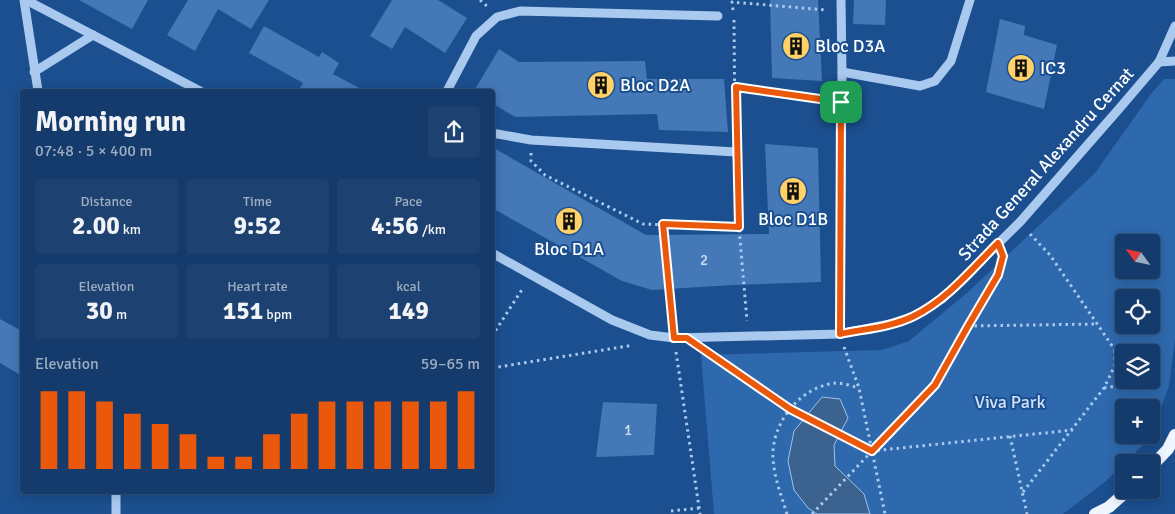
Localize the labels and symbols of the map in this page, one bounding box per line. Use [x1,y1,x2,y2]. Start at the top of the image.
building icon: Bloc D3A [781,31,811,61]
place label: Bloc D3A [815,35,885,57]
building icon: IC3 [1006,53,1036,83]
place label: IC3 [1040,57,1066,79]
street label: Strada General Alexandru Cernat [953,63,1139,265]
building icon: Bloc D2A [586,70,616,100]
place label: Bloc D2A [620,74,690,96]
pin [820,81,862,123]
building icon: Bloc D1B [778,176,808,206]
building icon: Bloc D1A [554,206,584,236]
place label: Bloc D1B [758,208,828,230]
north arrow [1115,234,1160,279]
place label: Bloc D1A [534,238,604,260]
house number: 2 [700,251,708,269]
park label: Viva Park [975,391,1045,413]
house number: 1 [624,421,632,439]

